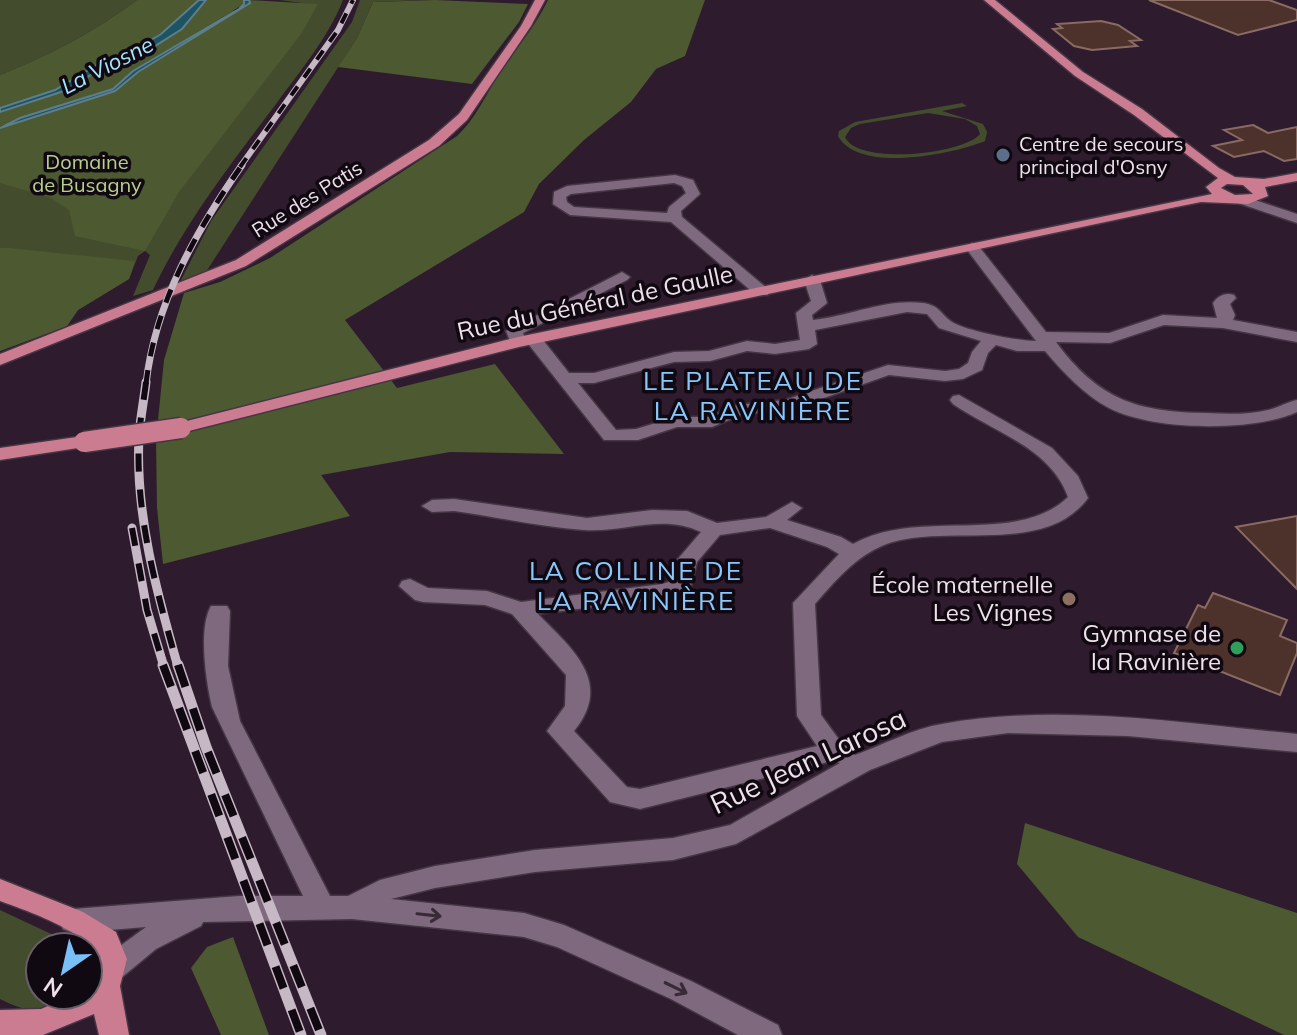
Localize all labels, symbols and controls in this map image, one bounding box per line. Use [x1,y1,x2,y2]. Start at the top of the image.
water label: La Viosne [56,30,158,100]
place label: Centre de secours principal d'Osny [1019,131,1183,179]
marker: Centre de secours principal d'Osny [994,146,1012,164]
park label: Domaine de Busagny [32,149,142,197]
street label: Rue des Patis [247,155,367,242]
street label: Rue du Général de Gaulle [454,258,735,346]
district label: LE PLATEAU DE LA RAVINIÈRE [643,364,863,427]
district label: LA COLLINE DE LA RAVINIÈRE [529,554,743,617]
place label: École maternelle Les Vignes [871,569,1053,627]
marker: École maternelle Les Vignes [1060,590,1078,608]
place label: Gymnase de la Ravinière [1082,618,1221,676]
marker: Gymnase de la Ravinière [1228,639,1246,657]
street label: Rue Jean Larosa [704,700,911,821]
one-way arrow [416,908,441,923]
north arrow [24,931,104,1011]
text: N [38,971,68,1004]
one-way arrow [663,981,687,996]

